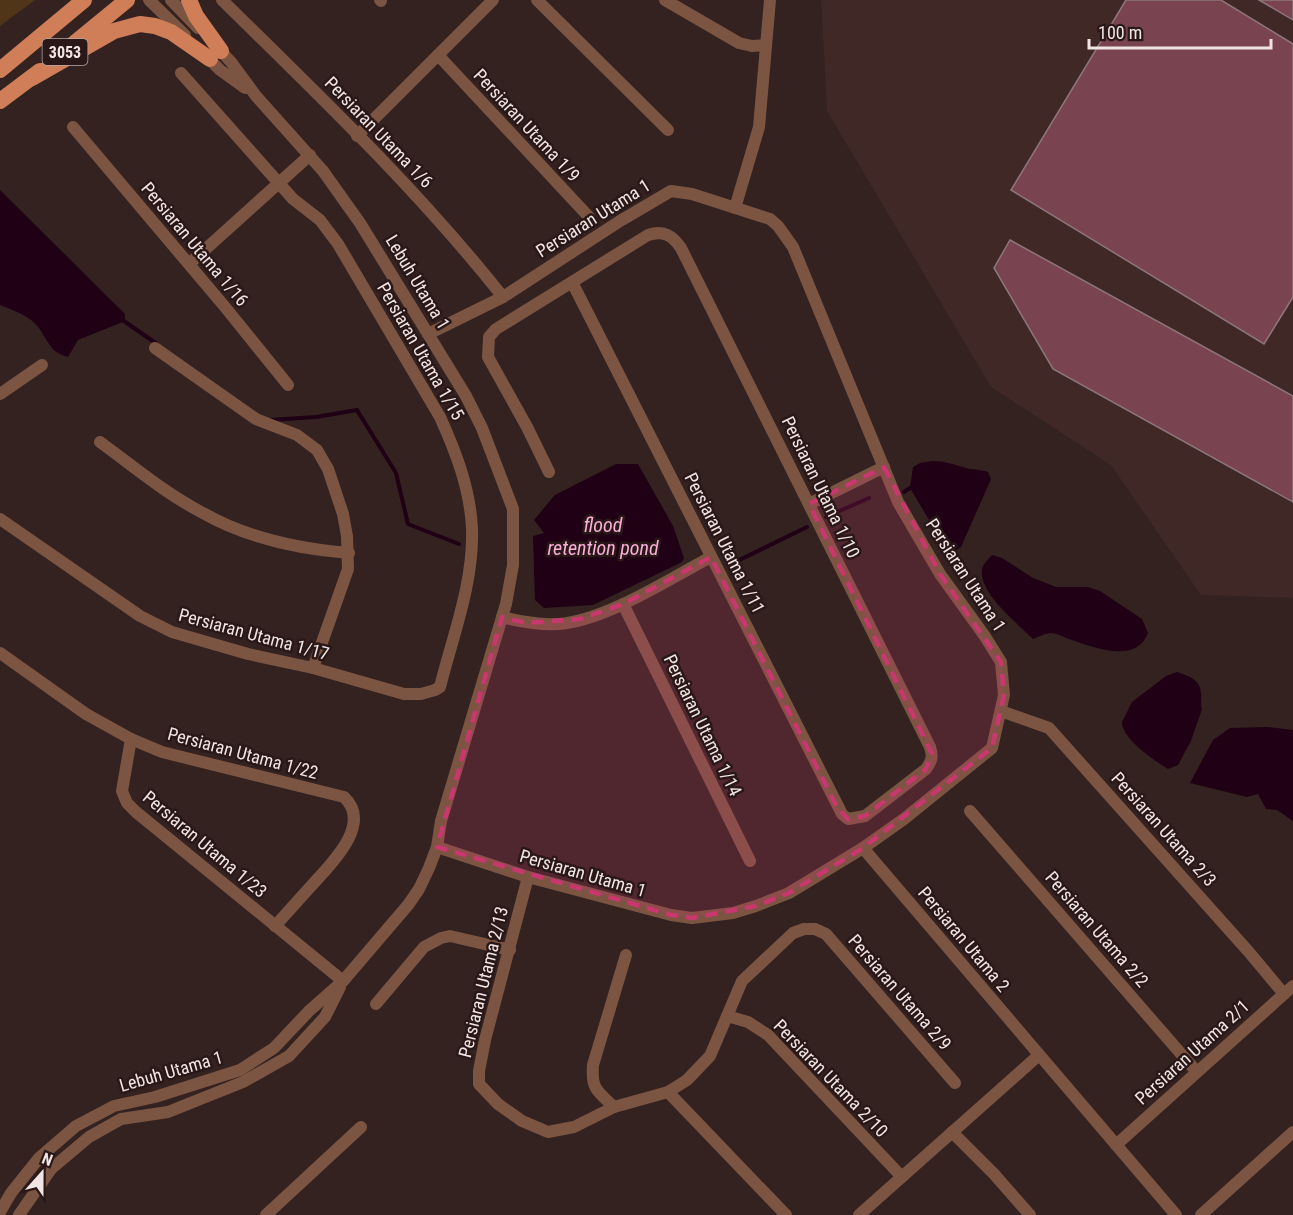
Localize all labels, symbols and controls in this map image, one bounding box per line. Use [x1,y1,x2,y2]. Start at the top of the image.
scale bar [1089,12,1270,50]
text: 100 m [1098,22,1142,43]
road number: 3053 [42,39,88,65]
street label: Persiaran Utama 1/9 [469,64,585,186]
street label: Persiaran Utama 1/6 [321,72,437,192]
street label: Persiaran Utama 1 [532,174,654,262]
street label: Persiaran Utama 1/16 [137,178,253,310]
street label: Lebuh Utama 1 [382,231,454,333]
street label: Persiaran Utama 1/15 [373,279,469,423]
street label: Persiaran Utama 1/10 [778,413,864,561]
street label: Persiaran Utama 1/11 [680,469,770,617]
water label: flood retention pond [547,513,659,560]
street label: Persiaran Utama 1 [922,515,1010,635]
street label: Persiaran Utama 1/17 [176,604,332,664]
street label: Persiaran Utama 1/14 [660,651,746,799]
street label: Persiaran Utama 1/22 [165,723,321,783]
street label: Persiaran Utama 2/3 [1107,768,1221,890]
street label: Persiaran Utama 1/23 [139,786,271,902]
street label: Persiaran Utama 1 [517,845,649,901]
street label: Persiaran Utama 2/2 [1041,867,1153,991]
street label: Persiaran Utama 2 [914,882,1014,996]
street label: Persiaran Utama 2/13 [454,904,512,1060]
street label: Persiaran Utama 2/9 [844,930,956,1054]
street label: Persiaran Utama 2/1 [1131,995,1253,1109]
street label: Persiaran Utama 2/10 [770,1015,892,1141]
street label: Lebuh Utama 1 [117,1046,225,1096]
north arrow [12,1143,72,1203]
text: N [39,1149,55,1170]

